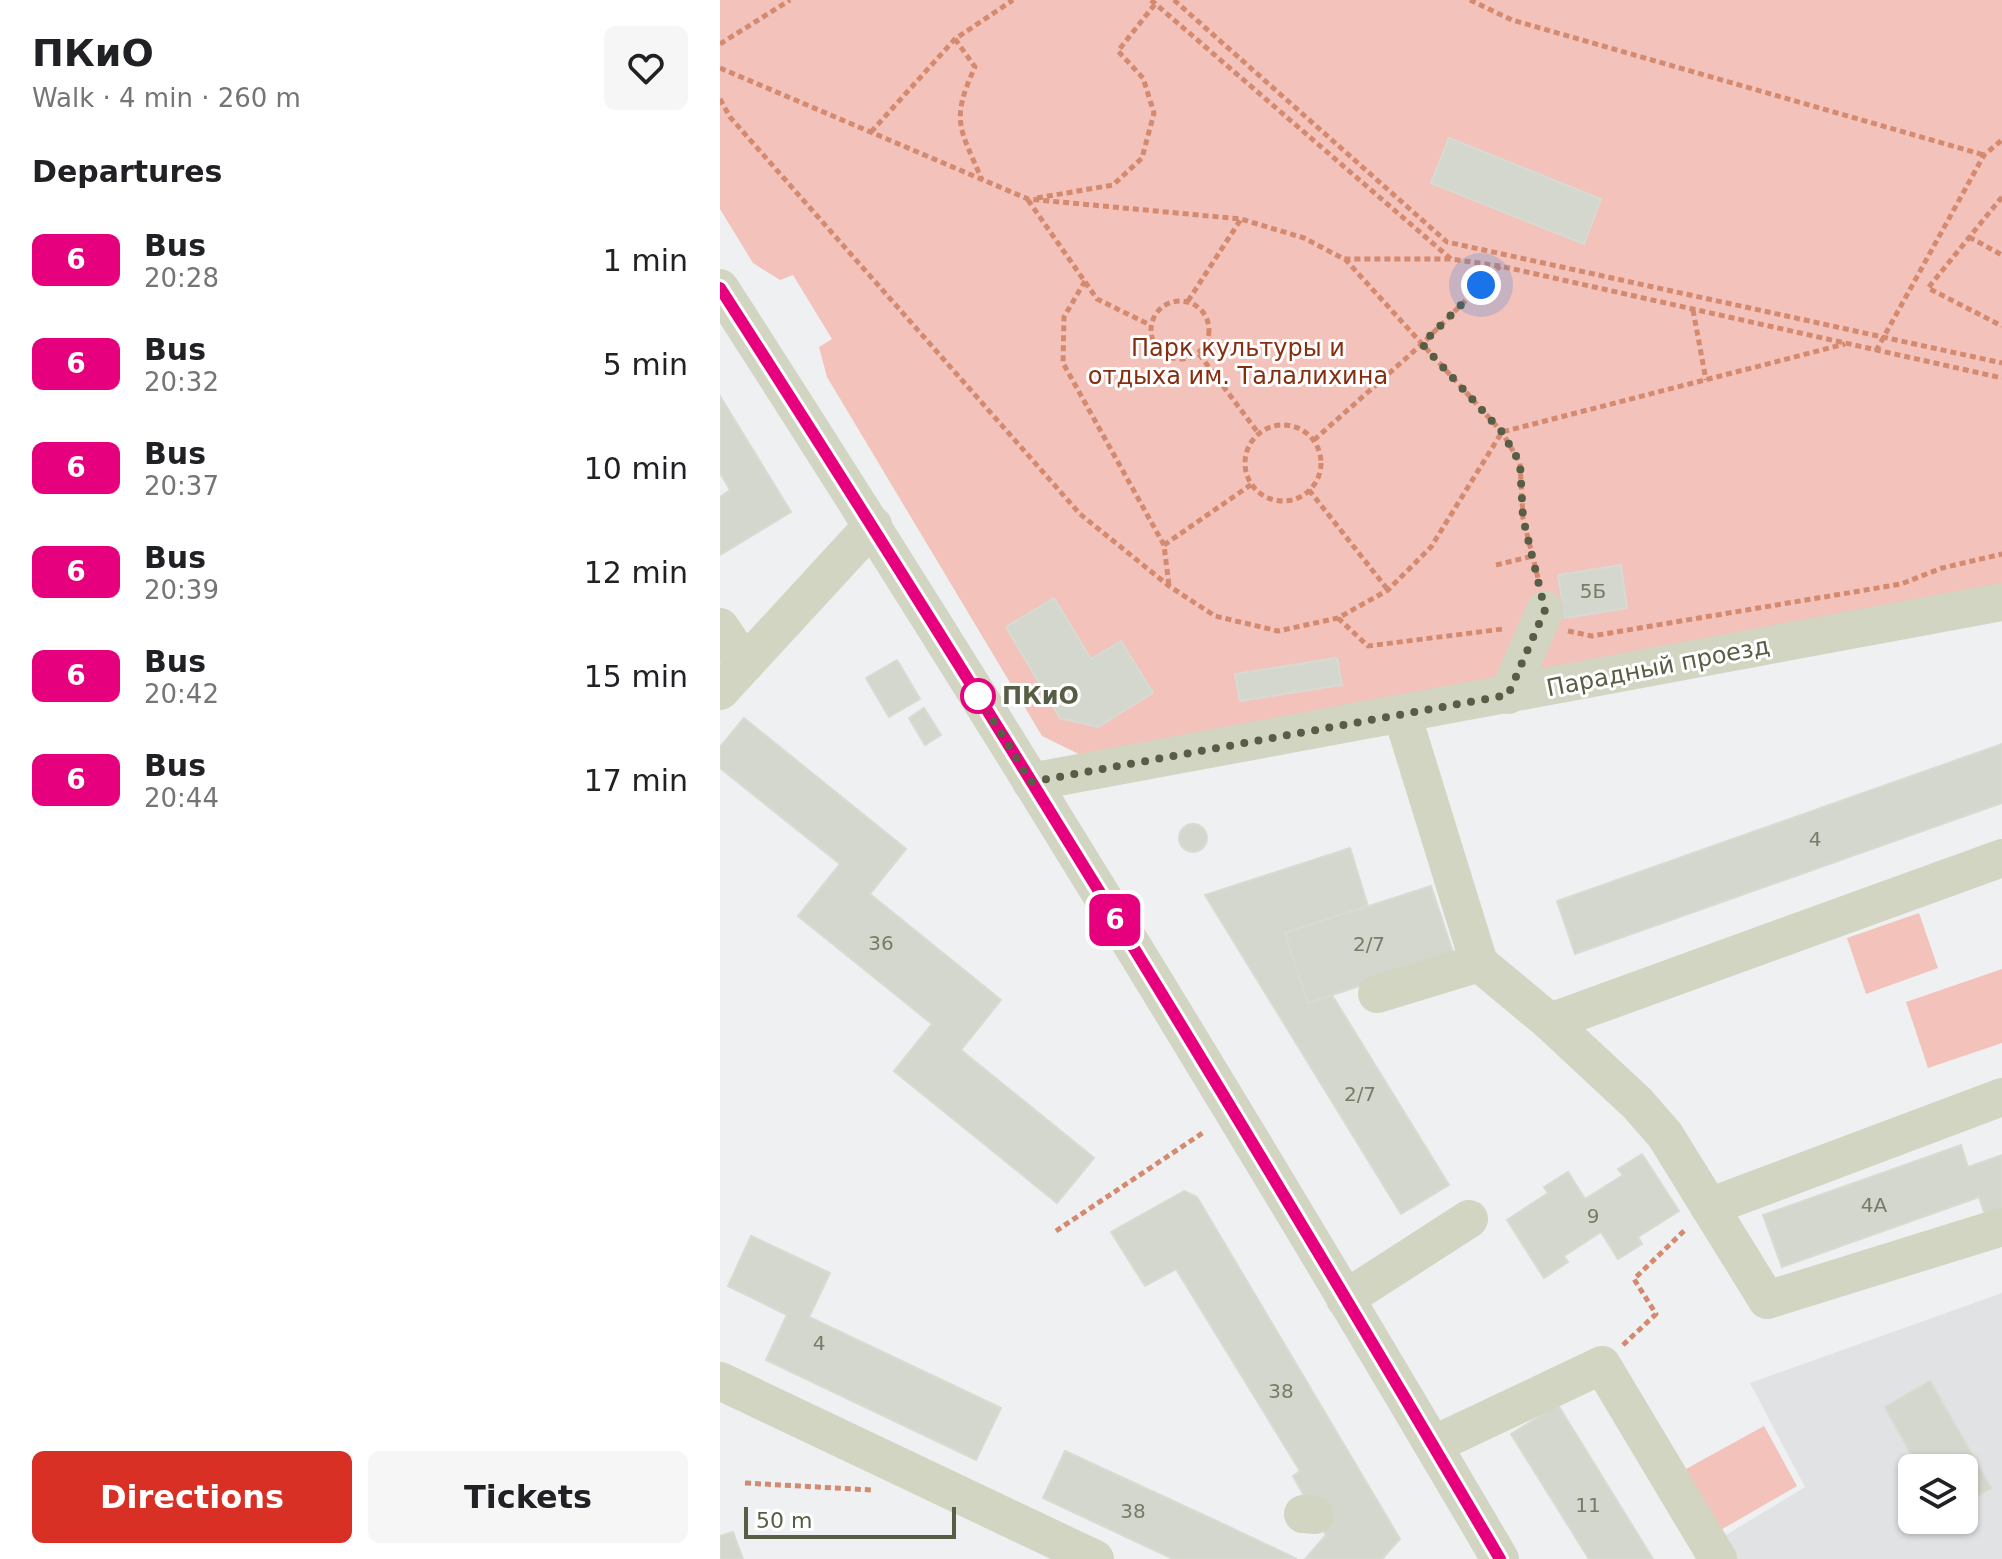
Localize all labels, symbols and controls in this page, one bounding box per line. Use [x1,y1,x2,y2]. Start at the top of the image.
button: heart [604,26,688,110]
text: ПКиО [32,31,154,75]
text: Walk · 4 min · 260 m [32,83,301,113]
text: Departures [32,154,222,189]
text: Bus [144,228,206,263]
text: 6 [66,243,86,276]
text: 1 min [603,243,688,278]
text: 20:28 [144,263,219,293]
your location [1461,265,1501,305]
text: Bus [144,332,206,367]
park label: Парк культуры и отдыха им. Талалихина [1088,334,1388,390]
text: 6 [66,347,86,380]
text: 5 min [603,347,688,382]
text: 20:32 [144,367,219,397]
text: Bus [144,436,206,471]
text: 6 [66,451,86,484]
text: 10 min [584,451,688,486]
text: 20:37 [144,471,219,501]
text: Bus [144,540,206,575]
text: 6 [66,555,86,588]
text: 12 min [584,555,688,590]
text: 20:39 [144,575,219,605]
house number: 5Б [1580,579,1606,603]
street label: Парадный проезд [1544,632,1772,702]
text: Bus [144,644,206,679]
text: 6 [66,659,86,692]
text: 15 min [584,659,688,694]
text: 20:42 [144,679,219,709]
marker: ПКиО [961,679,995,713]
place label: ПКиО [1002,682,1079,710]
text: Bus [144,748,206,783]
text: 6 [66,763,86,796]
text: 17 min [584,763,688,798]
text: 20:44 [144,783,219,813]
house number: 4 [1809,827,1821,851]
line badge: 6 [1089,894,1141,946]
text: 6 [1105,903,1125,936]
house number: 36 [868,931,894,955]
house number: 2/7 [1353,932,1385,956]
house number: 2/7 [1344,1082,1376,1106]
house number: 4А [1861,1193,1888,1217]
house number: 9 [1587,1204,1599,1228]
house number: 4 [813,1331,825,1355]
house number: 38 [1268,1379,1294,1403]
button: Directions [32,1451,352,1543]
button: Tickets [368,1451,688,1543]
map controls [1898,1454,1978,1534]
button: layers [1898,1454,1978,1534]
house number: 11 [1575,1493,1601,1517]
house number: 38 [1120,1499,1146,1523]
scale bar [744,1503,956,1539]
text: 50 m [756,1508,812,1533]

